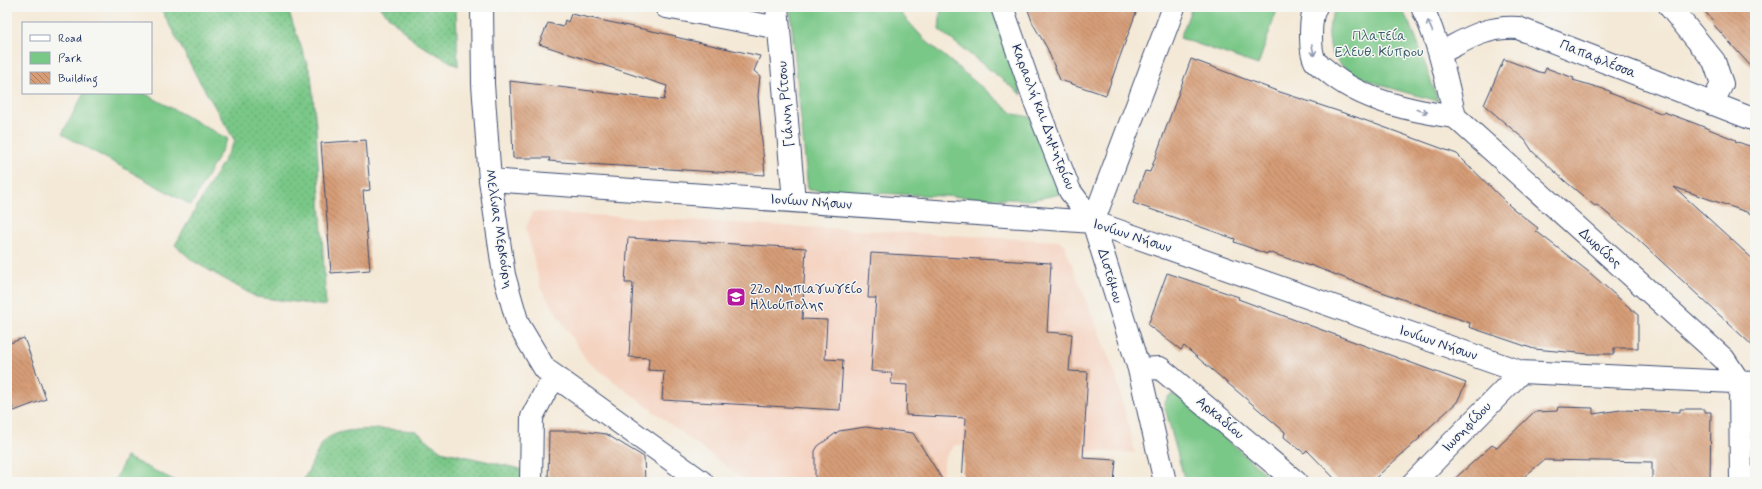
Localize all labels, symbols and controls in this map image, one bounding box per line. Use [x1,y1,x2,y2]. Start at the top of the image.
one-way arrow [1426,20,1434,32]
legend [22,22,152,94]
park label: Πλατεία Ελευθ. Κύπρου [1335,27,1423,61]
text: Road [58,31,82,47]
street label: Παπαφλέσσα [1557,35,1639,82]
street label: Καραολή και Δημητρίου [1007,42,1079,192]
one-way arrow [1309,44,1317,57]
text: Park [58,51,82,67]
street label: Γιάννη Ρίτσου [773,60,799,148]
text: Building [58,71,98,88]
one-way arrow [1415,108,1428,116]
street label: Μελίνας Μερκούρη [481,168,517,290]
street label: Ιονίων Νήσων [769,190,853,214]
street label: Ιονίων Νήσων [1090,215,1174,257]
street label: Δωρίδος [1575,224,1625,272]
street label: Διστόμου [1093,246,1127,306]
place label: 22ο Νηπιαγωγείο Ηλιούπολης [750,280,862,314]
school or university icon: 22ο Νηπιαγωγείο Ηλιούπολης [725,286,747,308]
street label: Ιονίων Νήσων [1396,321,1480,365]
street label: Αρκαδίου [1192,393,1248,443]
street label: Ιωσηφίδου [1438,398,1496,456]

